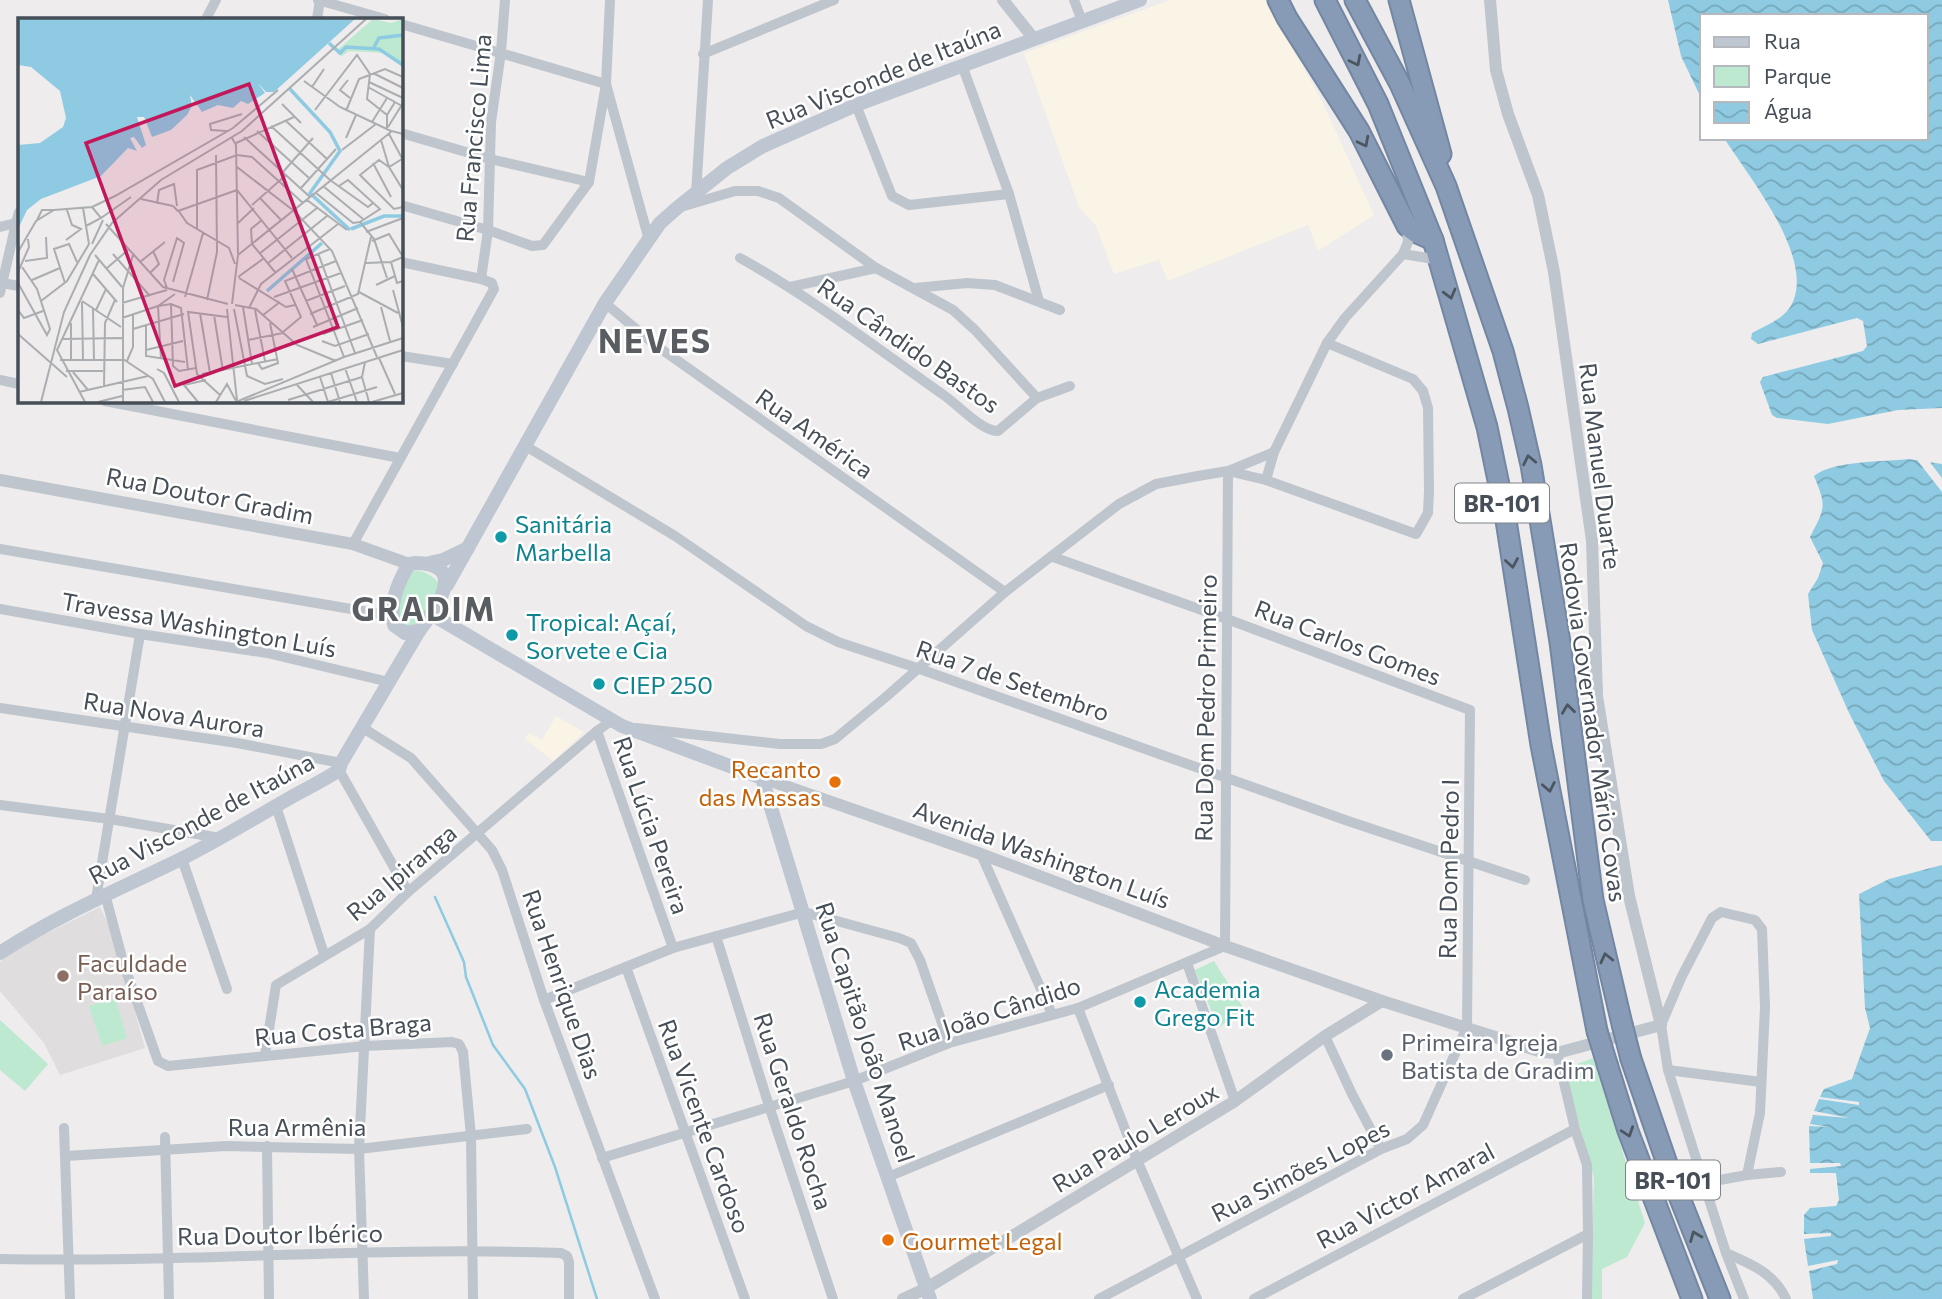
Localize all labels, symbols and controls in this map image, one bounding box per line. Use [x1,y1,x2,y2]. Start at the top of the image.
street label: Rua Visconde de Itaúna [761,14,1005,134]
legend [1700,14,1928,140]
inset map [18,18,402,402]
text: Rua [1764,28,1801,53]
street label: Rua Francisco Lima [449,33,497,243]
one-way arrow [1348,53,1361,66]
text: Parque [1764,63,1831,88]
text: Água [1764,98,1812,123]
one-way arrow [1356,135,1369,147]
street label: Rua Cândido Bastos [812,271,1006,419]
one-way arrow [1441,288,1456,300]
district label: NEVES [598,320,712,360]
street label: Rua Manuel Duarte [1574,361,1628,571]
street label: Rua América [751,382,879,484]
one-way arrow [1523,454,1538,466]
street label: Rua Doutor Gradim [104,461,316,529]
road number: BR-101 [1455,484,1549,523]
place label: Sanitária Marbella [515,509,612,566]
marker: Sanitária Marbella [493,529,509,545]
street label: Rodovia Governador Mário Covas [1554,540,1634,904]
one-way arrow [1504,557,1519,569]
street label: Rua Dom Pedro Primeiro [1188,574,1222,842]
street label: Travessa Washington Luís [59,586,339,662]
district label: GRADIM [352,588,496,628]
street label: Rua Carlos Gomes [1251,593,1445,691]
place label: Tropical: Açaí, Sorvete e Cia [526,607,676,664]
marker: Tropical: Açaí, Sorvete e Cia [504,627,520,643]
street label: Rua 7 de Setembro [913,633,1113,727]
place label: CIEP 250 [613,670,713,699]
marker: CIEP 250 [591,676,607,692]
street label: Rua Nova Aurora [81,685,267,743]
one-way arrow [1561,703,1576,715]
street label: Rua Lúcia Pereira [608,732,696,918]
street label: Rua Visconde de Itaúna [83,746,319,890]
place label: Recanto das Massas [698,754,821,811]
marker: Recanto das Massas [827,774,843,790]
street label: Rua Dom Pedro I [1432,779,1464,959]
one-way arrow [1541,781,1556,793]
street label: Avenida Washington Luís [910,794,1174,914]
street label: Rua Ipiranga [340,818,462,926]
street label: Rua Henrique Dias [517,885,609,1083]
street label: Rua Capitão João Manoel [810,898,922,1166]
place label: Faculdade Paraíso [77,948,187,1005]
one-way arrow [1600,952,1615,964]
marker: Faculdade Paraíso [55,968,71,984]
street label: Rua João Cândido [894,970,1084,1056]
place label: Academia Grego Fit [1154,974,1261,1031]
marker: Academia Grego Fit [1132,994,1148,1010]
street label: Rua Costa Braga [253,1007,433,1051]
street label: Rua Geraldo Rocha [748,1009,840,1213]
street label: Rua Vicente Cardoso [653,1015,757,1237]
place label: Primeira Igreja Batista de Gradim [1401,1027,1594,1084]
marker: Primeira Igreja Batista de Gradim [1379,1047,1395,1063]
street label: Rua Paulo Leroux [1047,1076,1224,1198]
street label: Rua Armênia [228,1112,366,1141]
street label: Rua Simões Lopes [1206,1113,1394,1227]
one-way arrow [1620,1125,1634,1138]
street label: Rua Victor Amaral [1311,1136,1499,1254]
road number: BR-101 [1626,1161,1720,1200]
street label: Rua Doutor Ibérico [177,1218,383,1250]
place label: Gourmet Legal [902,1226,1063,1255]
one-way arrow [1689,1230,1703,1242]
marker: Gourmet Legal [880,1232,896,1248]

